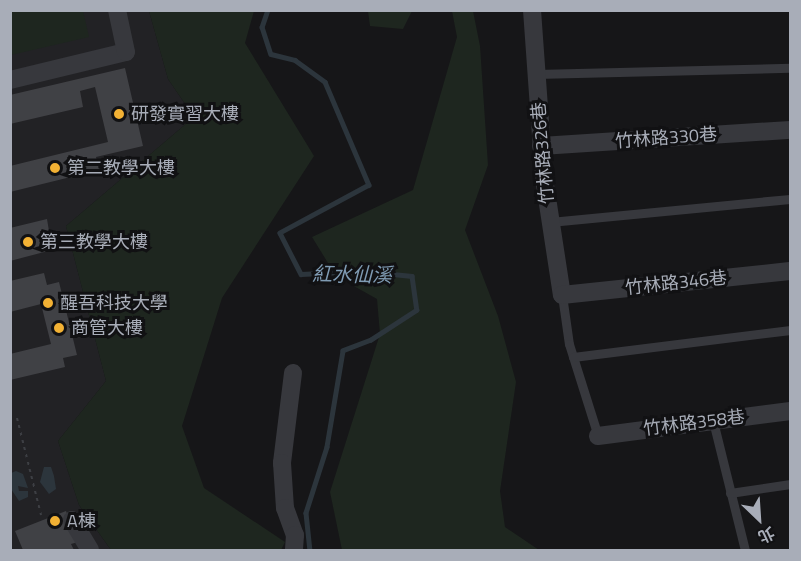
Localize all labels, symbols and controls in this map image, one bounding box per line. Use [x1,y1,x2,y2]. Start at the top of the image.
street label: 竹林路326巷 [528,101,558,205]
place label: 研發實習大樓 [131,103,239,125]
marker: 研發實習大樓 [112,107,126,121]
street label: 竹林路330巷 [614,124,718,152]
place label: 第二教學大樓 [67,157,175,179]
marker: 第二教學大樓 [48,161,62,175]
place label: 第三教學大樓 [40,231,148,253]
marker: 第三教學大樓 [21,235,35,249]
water label: 紅水仙溪 [312,261,392,287]
street label: 竹林路346巷 [624,267,728,299]
place label: 醒吾科技大學 [60,292,168,314]
marker: 醒吾科技大學 [41,296,55,310]
place label: 商管大樓 [71,317,143,339]
marker: 商管大樓 [52,321,66,335]
street label: 竹林路358巷 [642,406,746,440]
north arrow [729,489,789,549]
place label: A棟 [67,510,96,532]
marker: A棟 [48,514,62,528]
text: 北 [754,521,779,550]

